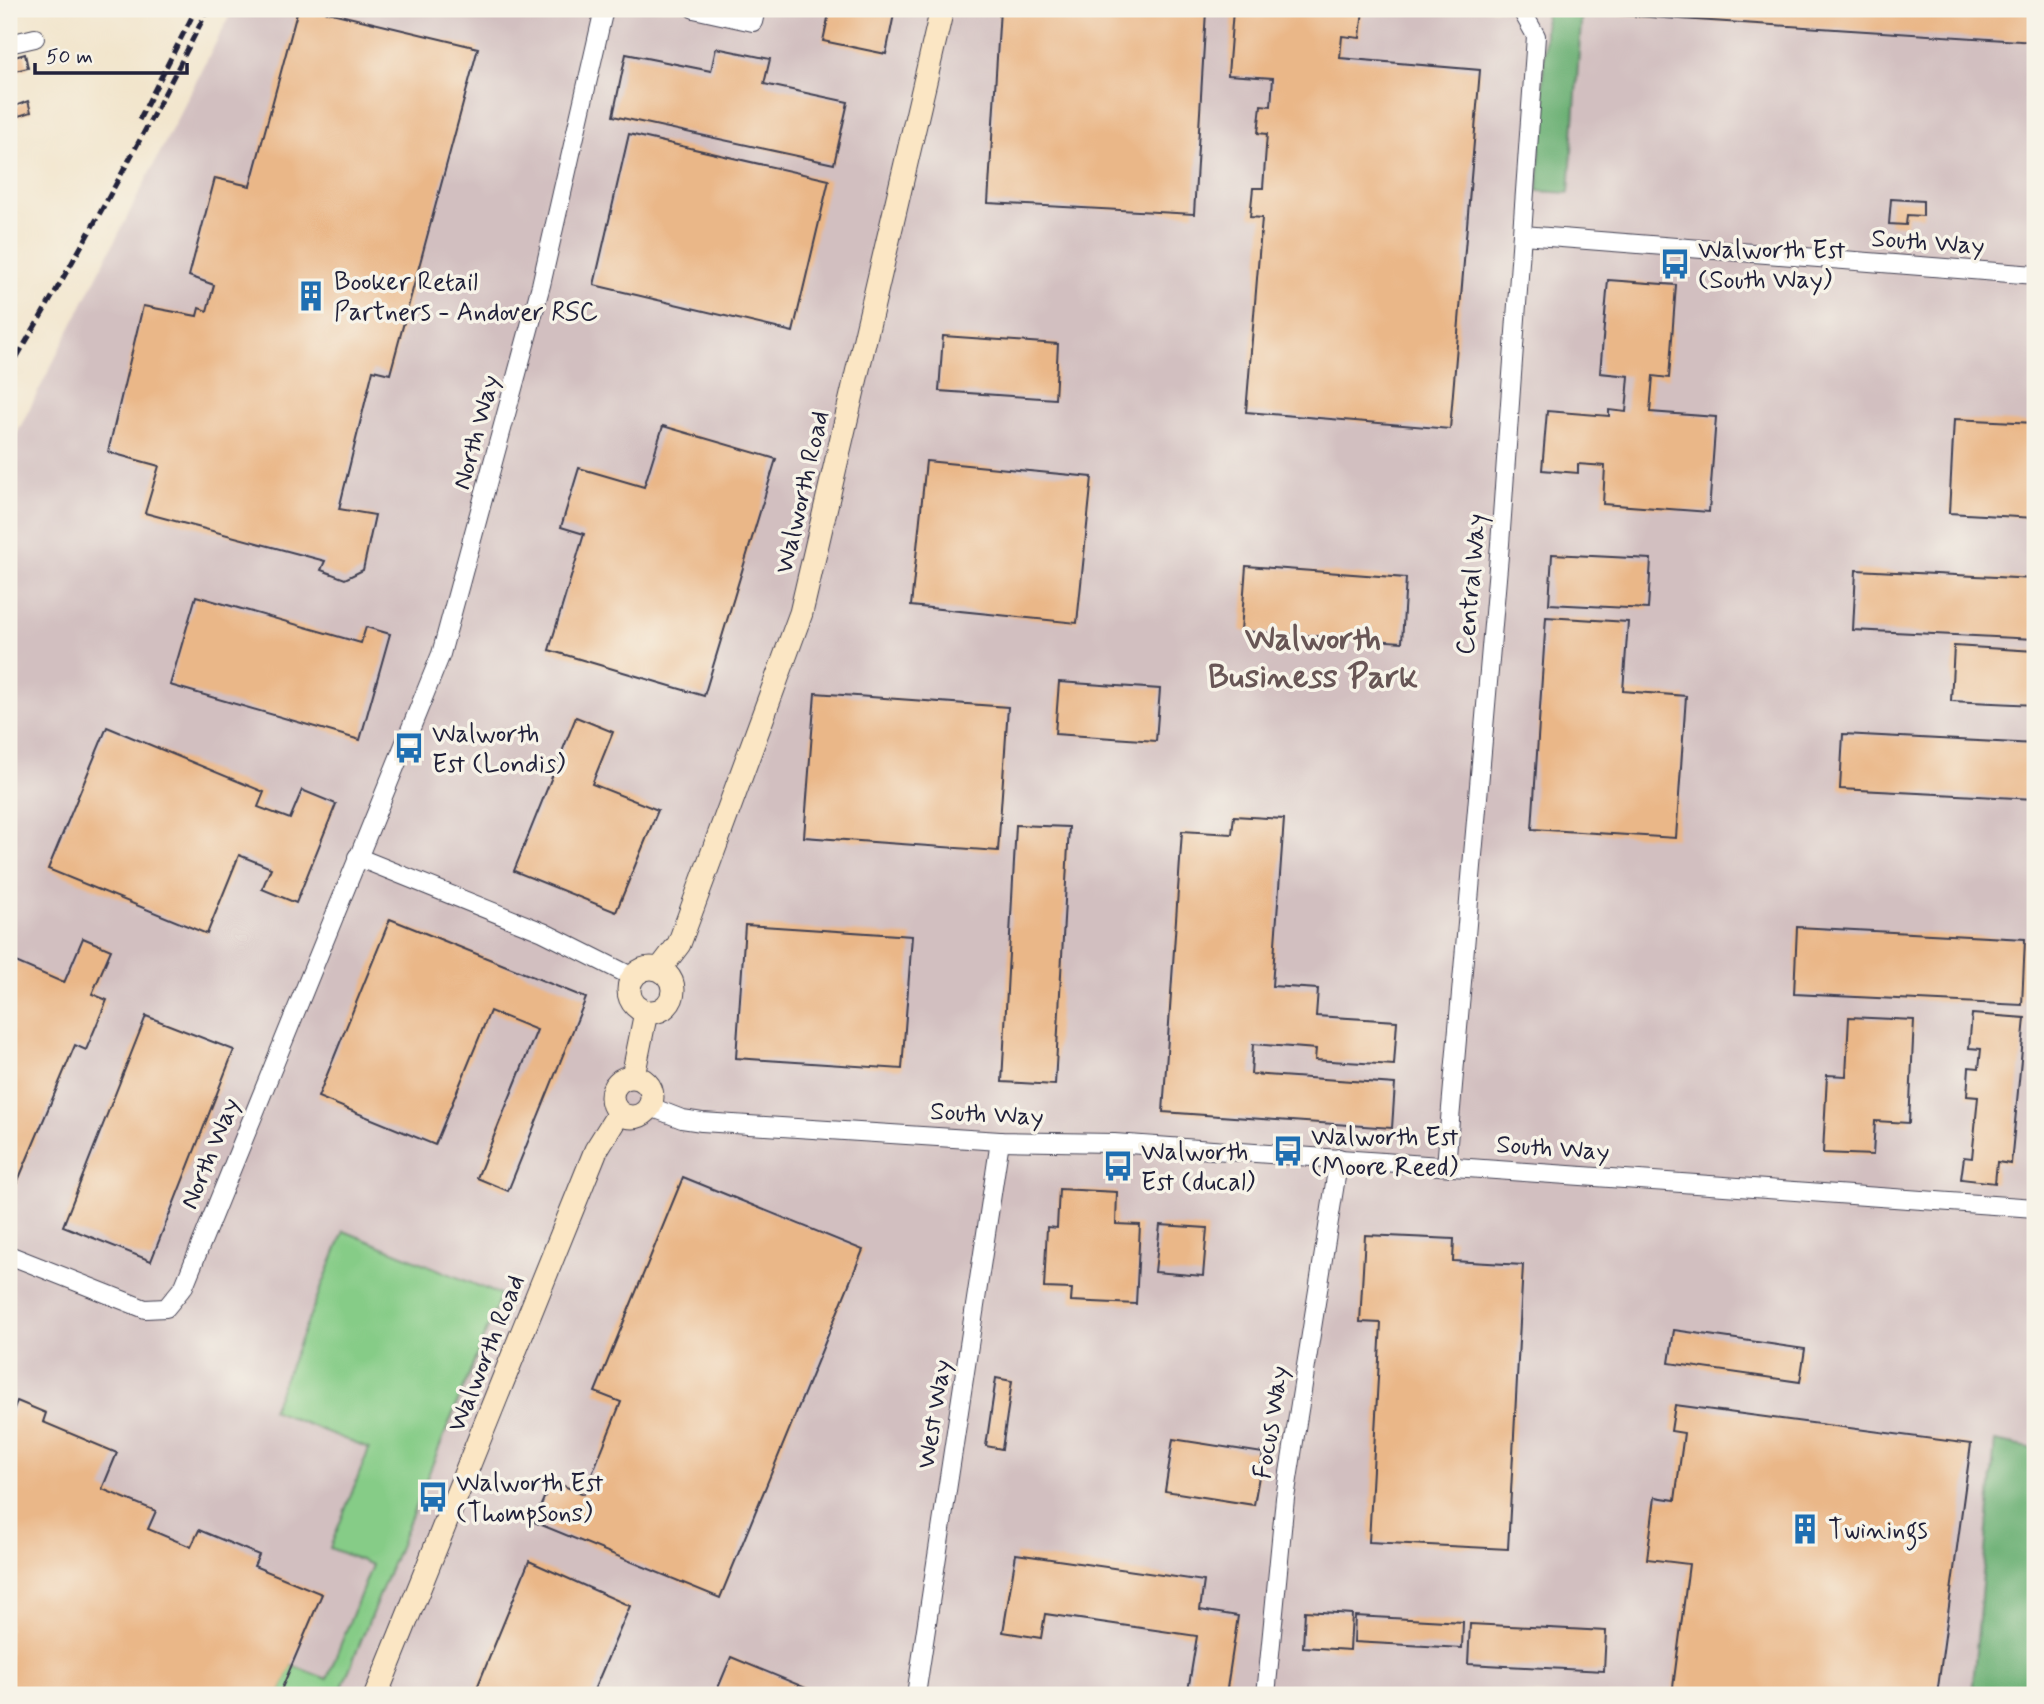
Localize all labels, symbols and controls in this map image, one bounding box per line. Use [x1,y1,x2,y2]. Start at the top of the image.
scale bar [35,32,187,76]
text: 50 m [46,43,93,71]
street label: South Way [1870,222,1986,264]
place label: Walworth Est (South Way) [1698,234,1846,298]
bus stop icon: Walworth Est (South Way) [1658,247,1692,281]
place label: Booker Retail Partners - Andover RSC [334,266,598,330]
building icon: Booker Retail Partners - Andover RSC [294,279,328,313]
street label: North Way [445,371,509,494]
street label: Walworth Road [768,408,838,577]
street label: Central Way [1449,512,1495,656]
district label: Walworth Business Park [1208,618,1418,700]
place label: Walworth Est (Londis) [432,718,565,782]
bus stop icon: Walworth Est (Londis) [392,731,426,765]
street label: North Way [173,1093,249,1215]
street label: South Way [929,1095,1045,1135]
place label: Walworth Est (Moore Reed) [1311,1121,1459,1185]
street label: South Way [1495,1128,1611,1170]
bus stop icon: Walworth Est (Moore Reed) [1271,1134,1305,1168]
place label: Walworth Est (ducal) [1141,1136,1255,1200]
bus stop icon: Walworth Est (ducal) [1101,1149,1135,1183]
street label: Walworth Road [440,1270,534,1437]
street label: West Way [910,1357,960,1472]
street label: Focus Way [1246,1363,1298,1481]
place label: Walworth Est (Thompsons) [456,1467,604,1531]
bus stop icon: Walworth Est (Thompsons) [416,1480,450,1514]
building icon: Twinings [1788,1512,1822,1546]
place label: Twinings [1828,1514,1928,1551]

